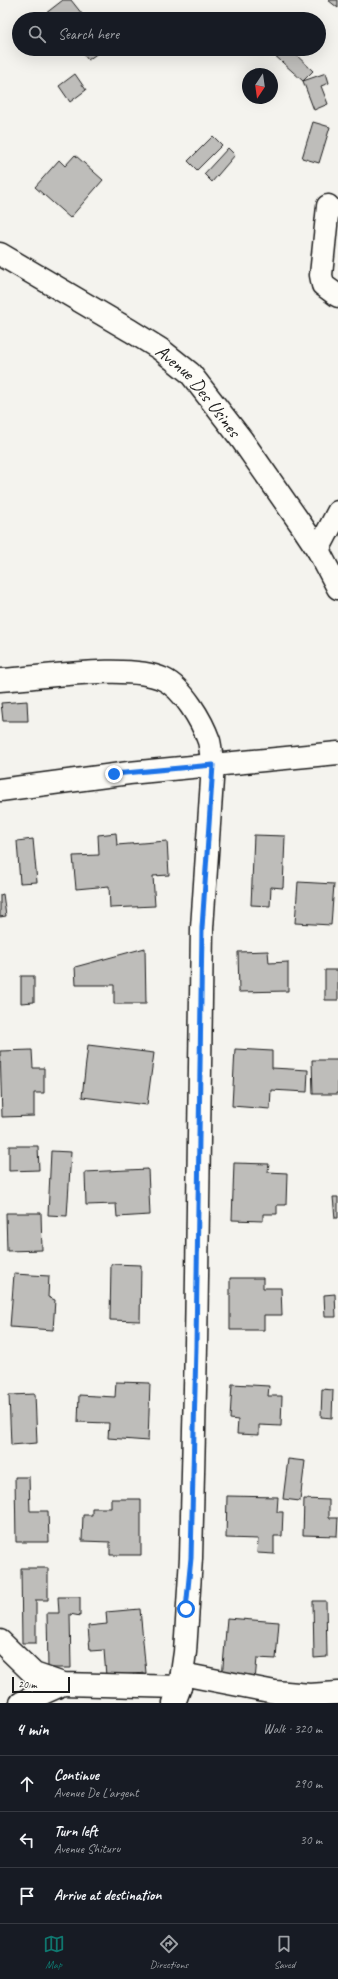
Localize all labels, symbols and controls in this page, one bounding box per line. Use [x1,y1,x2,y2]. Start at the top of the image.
search box [12,12,326,56]
icon: search [26,23,48,45]
text: Search here [58,25,119,44]
north arrow [242,68,278,104]
street label: Avenue Des Usines [150,339,247,443]
route end [105,765,123,783]
route start [177,1600,195,1618]
scale bar [12,1675,70,1694]
text: 20 m [18,1677,37,1691]
text: 4 min [16,1719,49,1740]
text: Walk · 320 m [263,1721,322,1737]
text: Continue [54,1766,99,1785]
icon: ahead [16,1773,38,1795]
text: 290 m [294,1776,322,1792]
text: Avenue De L'argent [54,1785,138,1801]
text: Turn left [54,1822,97,1841]
icon: left [16,1829,38,1851]
text: 30 m [300,1832,322,1848]
text: Avenue Shituru [54,1841,120,1857]
icon: arrive [16,1885,38,1907]
text: Arrive at destination [54,1886,161,1905]
tab: Map [43,1933,65,1971]
tab: Directions [150,1933,188,1971]
tab: Saved [273,1933,295,1971]

